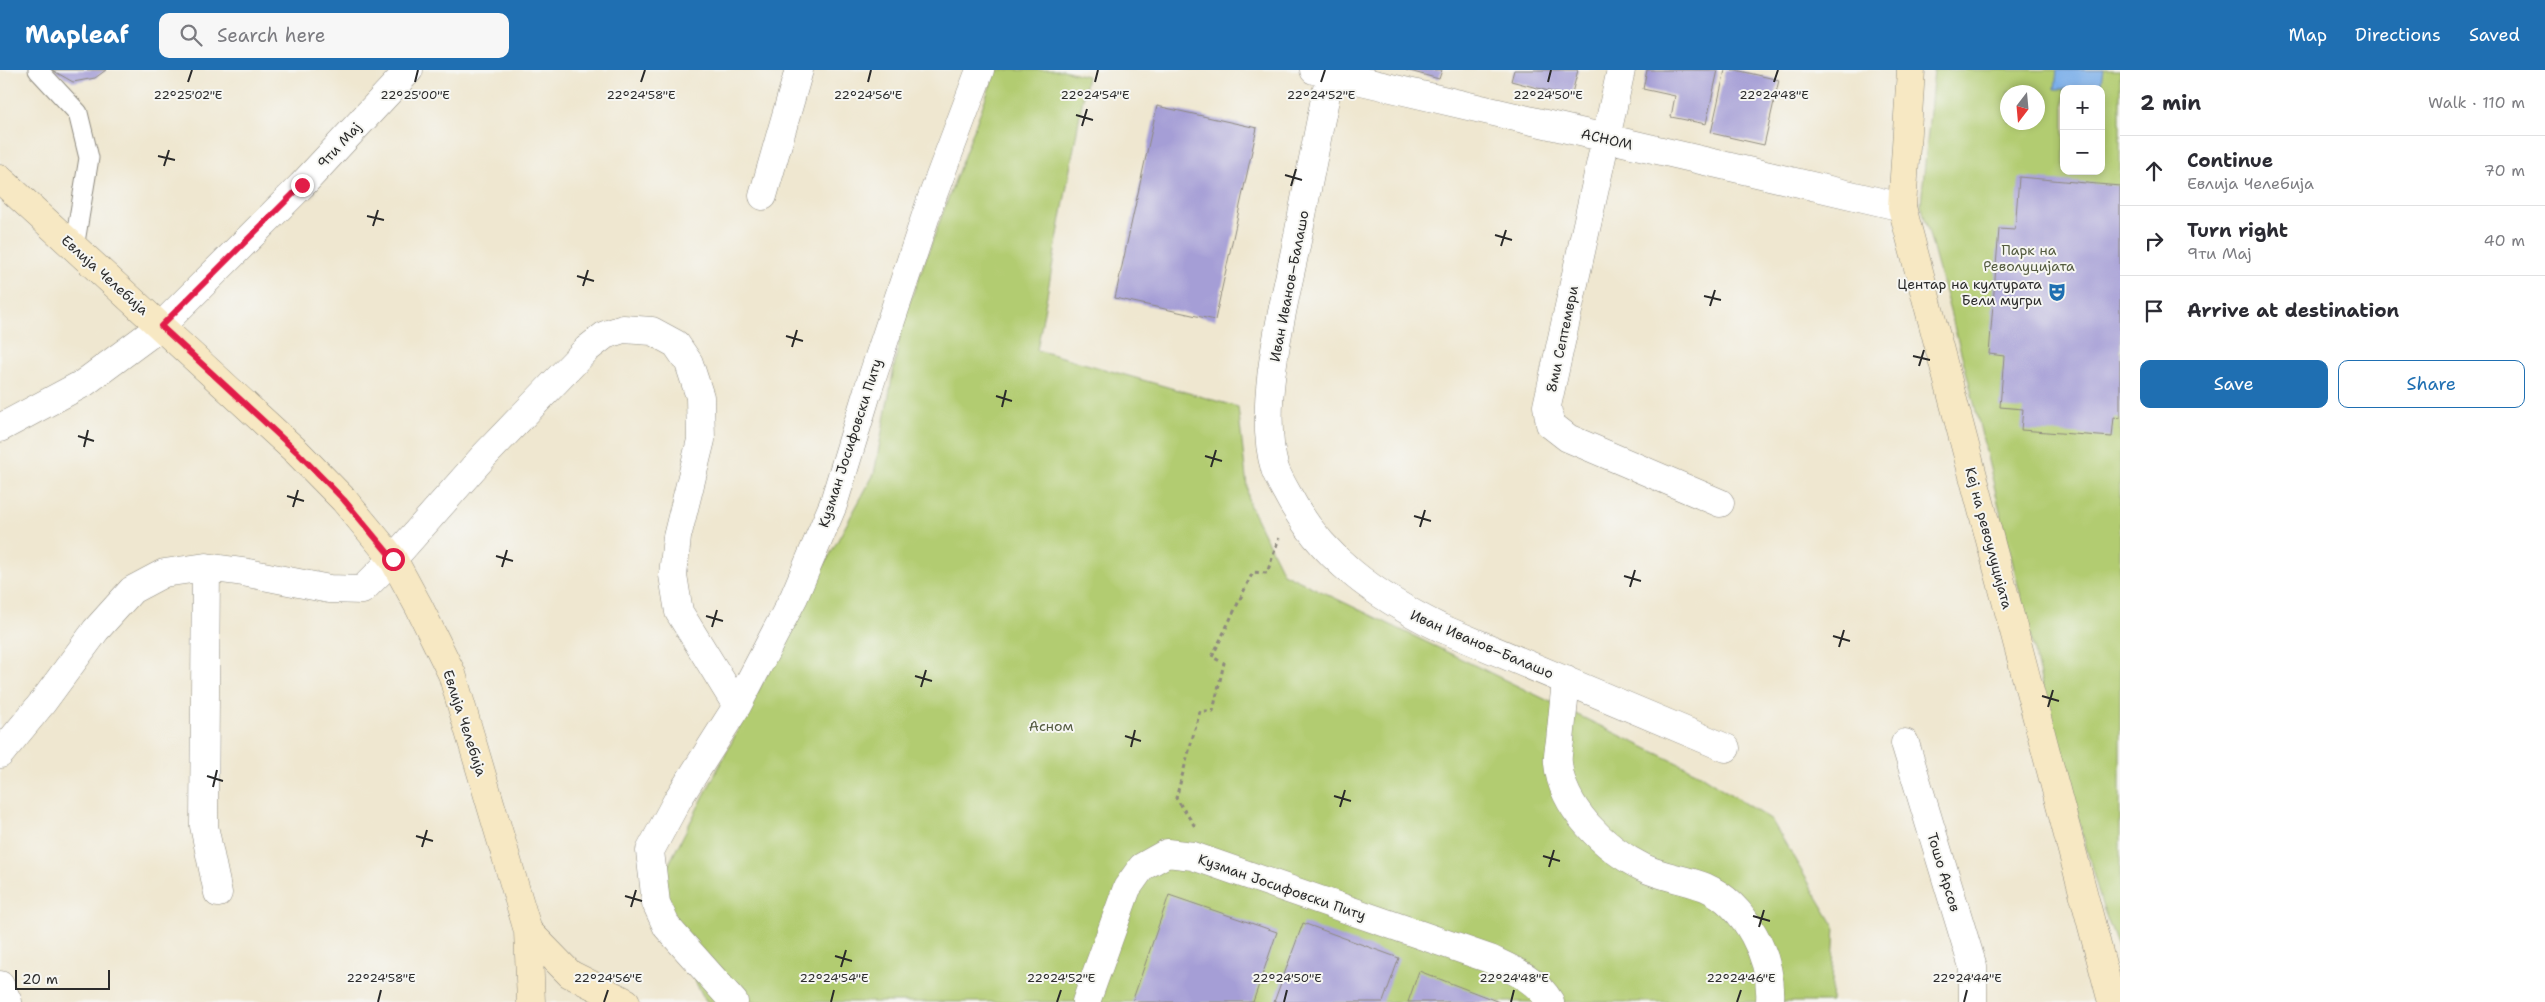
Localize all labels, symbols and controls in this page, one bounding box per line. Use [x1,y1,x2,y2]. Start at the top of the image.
search box [159,13,509,58]
text: Mapleaf [25,19,129,51]
icon: search [177,21,205,49]
text: Search here [217,23,325,48]
text: Map [2289,23,2327,47]
text: Directions [2355,23,2441,47]
text: Saved [2469,23,2520,47]
north arrow [2000,85,2045,130]
map controls [2060,85,2105,175]
button: + [2060,85,2105,130]
text: 22°25'02"E [154,87,222,103]
text: 22°25'00"E [380,87,450,103]
text: 22°24'58"E [607,87,675,103]
text: 22°24'56"E [834,87,902,103]
text: 22°24'54"E [1061,87,1129,103]
text: 22°24'52"E [1287,87,1355,103]
text: 22°24'50"E [1513,87,1583,103]
text: 22°24'48"E [1739,87,1809,103]
text: 2 min [2140,89,2201,117]
text: Walk · 110 m [2428,92,2525,113]
street label: 9ти Мај [313,118,365,172]
street label: АСНОМ [1579,124,1635,154]
button: − [2060,130,2105,175]
text: Continue [2187,148,2273,173]
icon: ahead [2140,157,2168,185]
text: 70 m [2484,160,2525,181]
text: Евлија Челебија [2187,173,2314,194]
route end [291,174,314,197]
street label: Иван Иванов–Балашо [1265,209,1313,363]
text: Turn right [2187,218,2288,243]
icon: right [2140,227,2168,255]
text: 40 m [2483,230,2525,251]
street label: Евлија Челебија [58,231,153,319]
park label: Парк на Револуцијата [1983,241,2075,275]
text: 9ти Мај [2187,243,2252,264]
place label: Центар на културата Бели мугри [1897,275,2042,309]
theatre icon: Центар на културата Бели мугри [2046,281,2068,303]
street label: 8ми Септември [1542,284,1582,394]
icon: arrive [2140,297,2168,325]
text: Arrive at destination [2187,298,2399,323]
street label: Кузман Јосифовски Питу [814,356,886,530]
button: Save [2140,360,2328,408]
button: Share [2338,360,2525,408]
street label: Кеј на ревоулуцијата [1961,465,2017,611]
route start [382,548,405,571]
street label: Иван Иванов–Балашо [1408,606,1556,682]
street label: Евлија Челебија [439,667,491,779]
park label: Асном [1029,717,1073,735]
street label: Тошо Арсов [1923,830,1965,914]
street label: Кузман Јосифовски Питу [1196,850,1368,924]
scale bar [15,967,110,990]
text: 20 m [22,970,58,988]
text: 22°24'58"E [347,970,415,986]
text: 22°24'56"E [574,970,642,986]
text: 22°24'54"E [800,970,868,986]
text: 22°24'52"E [1027,970,1095,986]
text: 22°24'50"E [1252,970,1322,986]
text: 22°24'48"E [1479,970,1549,986]
text: 22°24'46"E [1707,970,1775,986]
text: 22°24'44"E [1932,970,2002,986]

